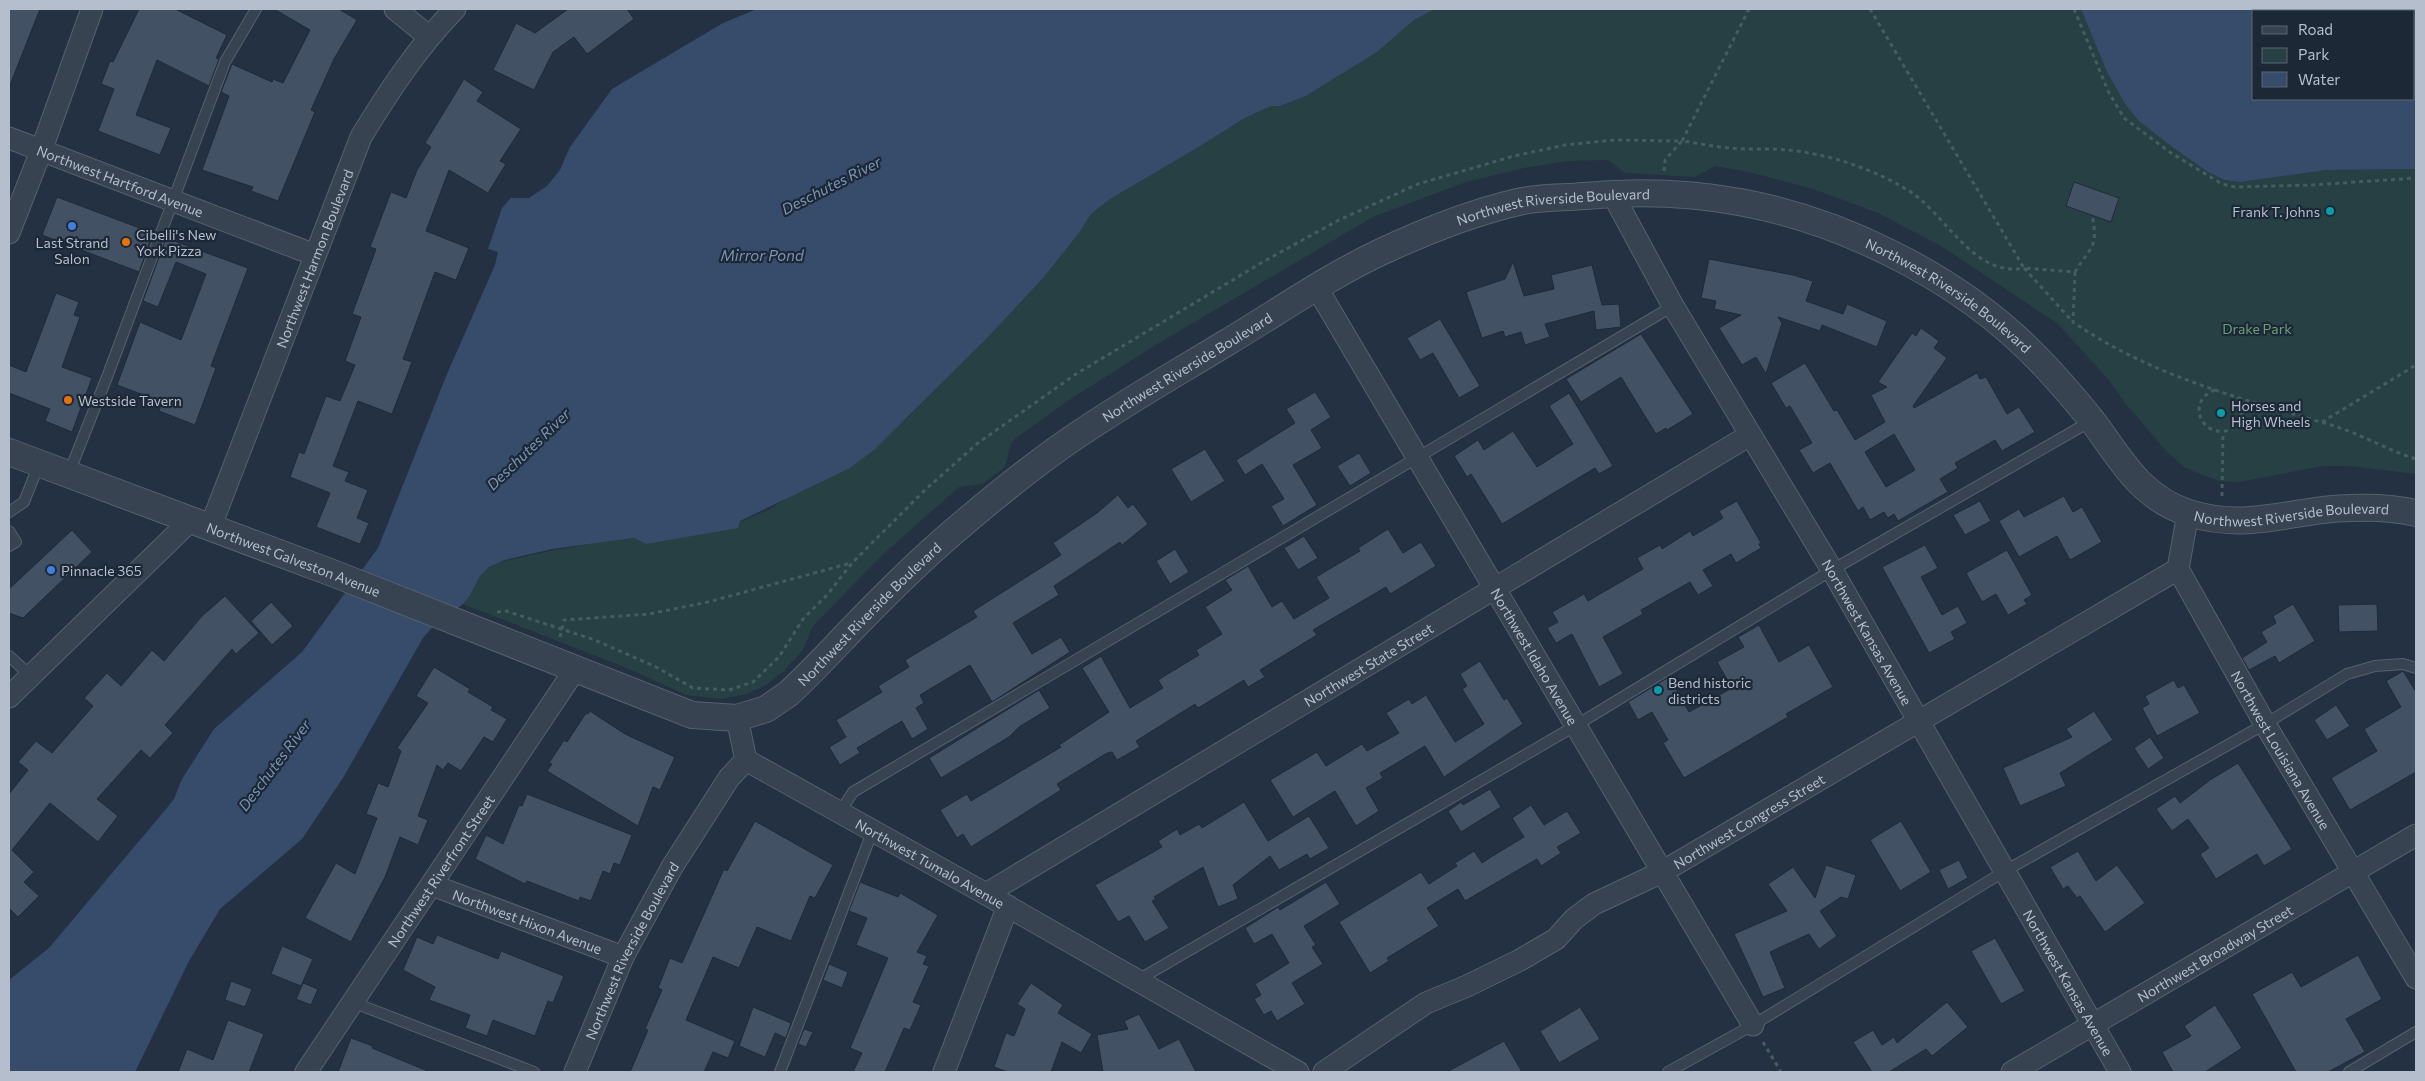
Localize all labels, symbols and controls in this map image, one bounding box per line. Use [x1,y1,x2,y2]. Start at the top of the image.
legend [2252,10,2415,100]
text: Road [2298,20,2333,38]
text: Park [2298,45,2329,63]
text: Water [2298,70,2340,88]
street label: Northwest Hartford Avenue [35,141,206,220]
water label: Deschutes River [778,152,885,218]
street label: Northwest Harmon Boulevard [272,167,356,350]
street label: Northwest Riverside Boulevard [1454,185,1650,228]
place label: Frank T. Johns [2232,203,2320,220]
marker: Frank T. Johns [2324,205,2336,217]
marker: Last Strand Salon [66,220,78,232]
place label: Cibelli's New York Pizza [136,226,216,259]
place label: Last Strand Salon [36,234,108,267]
street label: Northwest Riverside Boulevard [1863,234,2035,356]
marker: Cibelli's New York Pizza [120,236,132,248]
water label: Mirror Pond [720,246,805,264]
street label: Northwest Riverside Boulevard [1099,308,1275,425]
park label: Drake Park [2222,320,2292,337]
place label: Westside Tavern [78,392,182,409]
marker: Westside Tavern [62,394,74,406]
place label: Horses and High Wheels [2231,397,2310,430]
water label: Deschutes River [482,404,574,493]
marker: Horses and High Wheels [2215,407,2227,419]
street label: Northwest Riverside Boulevard [2192,499,2390,529]
street label: Northwest Galveston Avenue [204,518,383,600]
street label: Northwest Riverside Boulevard [794,538,944,689]
street label: Northwest Kansas Avenue [1819,556,1916,708]
place label: Pinnacle 365 [61,562,142,579]
marker: Pinnacle 365 [45,564,57,576]
street label: Northwest Idaho Avenue [1488,585,1582,728]
street label: Northwest State Street [1301,619,1436,710]
street label: Northwest Louisiana Avenue [2228,667,2334,832]
place label: Bend historic districts [1668,674,1751,707]
marker: Bend historic districts [1652,684,1664,696]
water label: Deschutes River [234,715,315,814]
street label: Northwest Congress Street [1670,770,1828,872]
street label: Northwest Riverfront Street [384,791,498,950]
street label: Northwest Tumalo Avenue [853,815,1008,911]
street label: Northwest Riverside Boulevard [581,858,682,1042]
street label: Northwest Hixon Avenue [450,885,605,957]
street label: Northwest Broadway Street [2134,901,2296,1005]
street label: Northwest Kansas Avenue [2020,906,2117,1058]

